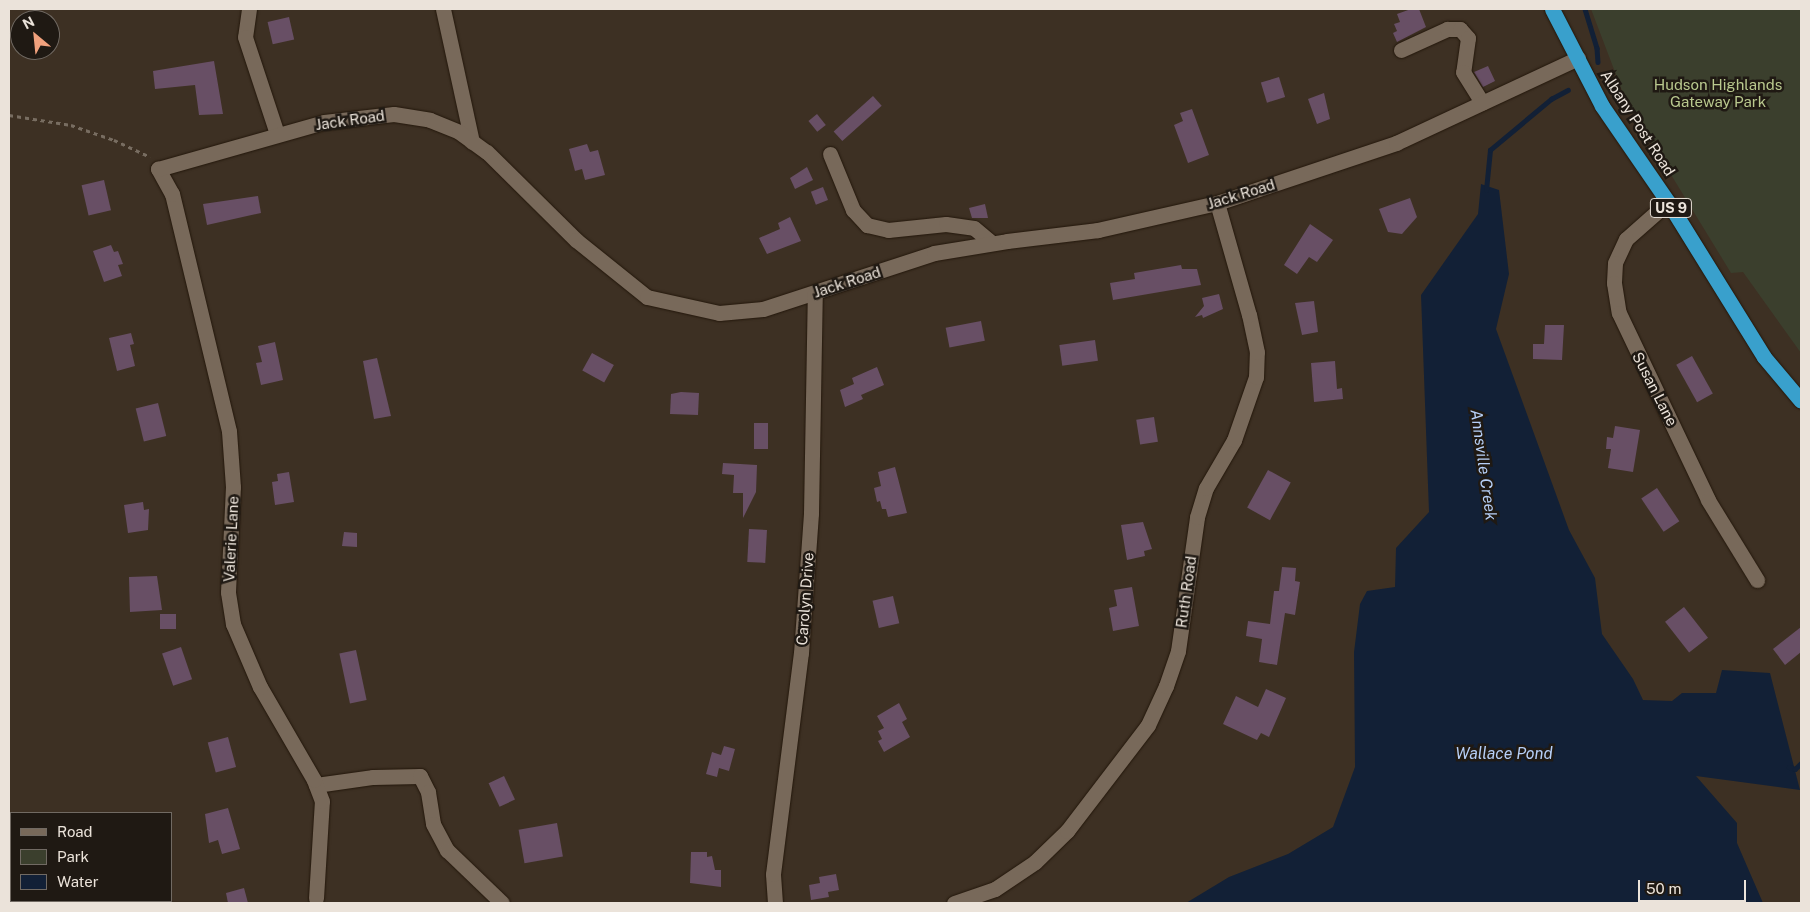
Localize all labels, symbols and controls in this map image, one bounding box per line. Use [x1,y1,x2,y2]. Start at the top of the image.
north arrow [10,10,60,60]
text: N [20,13,37,32]
street label: Albany Post Road [1597,67,1679,179]
park label: Hudson Highlands Gateway Park [1654,75,1782,110]
street label: Jack Road [314,106,386,134]
street label: Jack Road [1205,175,1277,213]
road number: US 9 [1650,197,1692,220]
street label: Jack Road [811,263,883,301]
street label: Susan Lane [1629,349,1681,429]
water label: Annsville Creek [1466,408,1500,522]
street label: Valerie Lane [220,496,242,582]
street label: Carolyn Drive [793,552,817,646]
street label: Ruth Road [1172,555,1200,629]
water label: Wallace Pond [1455,744,1553,764]
legend [10,812,172,902]
text: Road [57,823,93,840]
text: Park [57,848,89,865]
scale bar [1640,870,1748,902]
text: Water [57,873,99,890]
text: 50 m [1646,880,1681,897]

